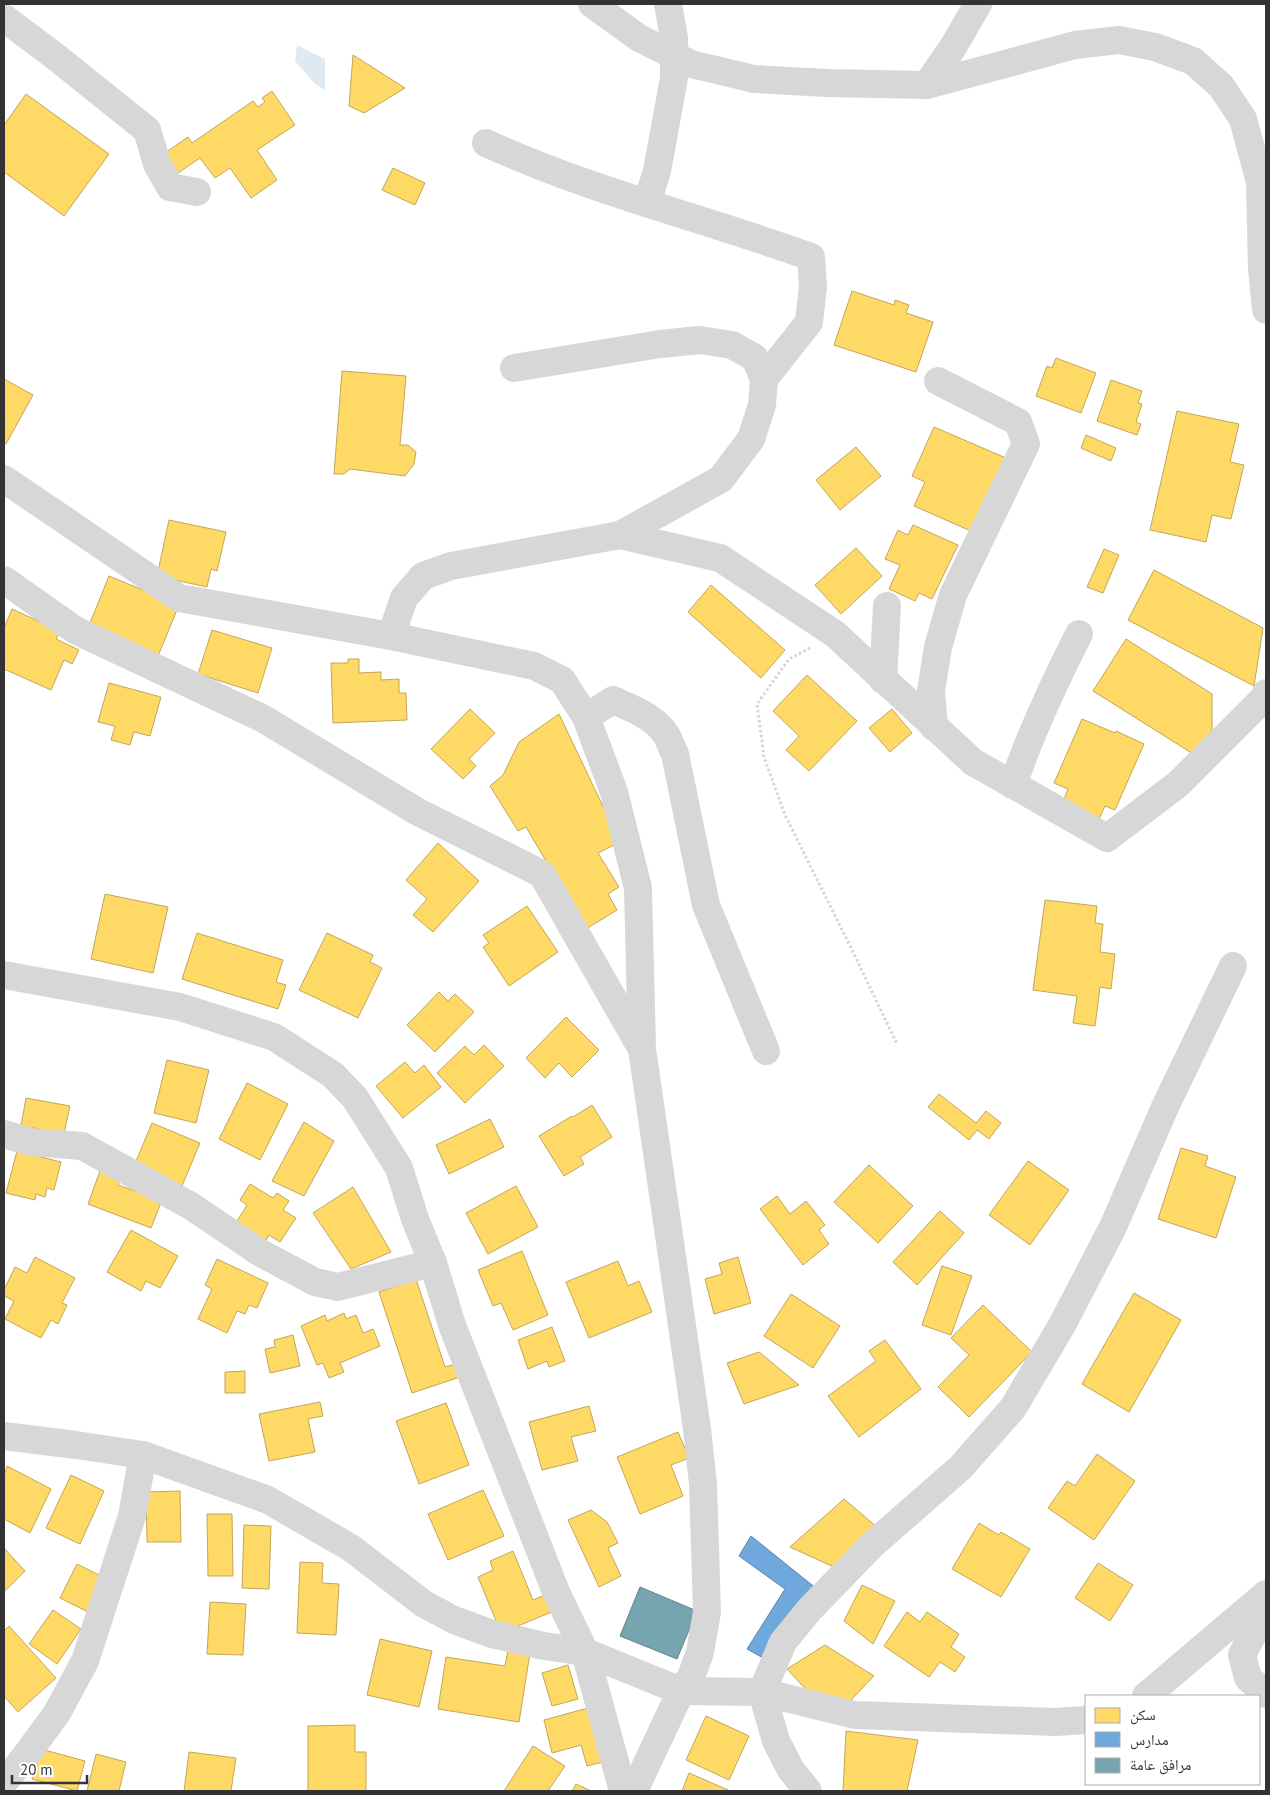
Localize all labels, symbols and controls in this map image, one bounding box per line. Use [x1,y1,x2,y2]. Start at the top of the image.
legend [1085,1695,1260,1785]
text: سكن [1130,1705,1156,1725]
text: مدارس [1130,1730,1169,1750]
scale bar [12,1752,88,1784]
text: مرافق عامة [1130,1755,1192,1775]
text: 20 m [20,1760,53,1779]

